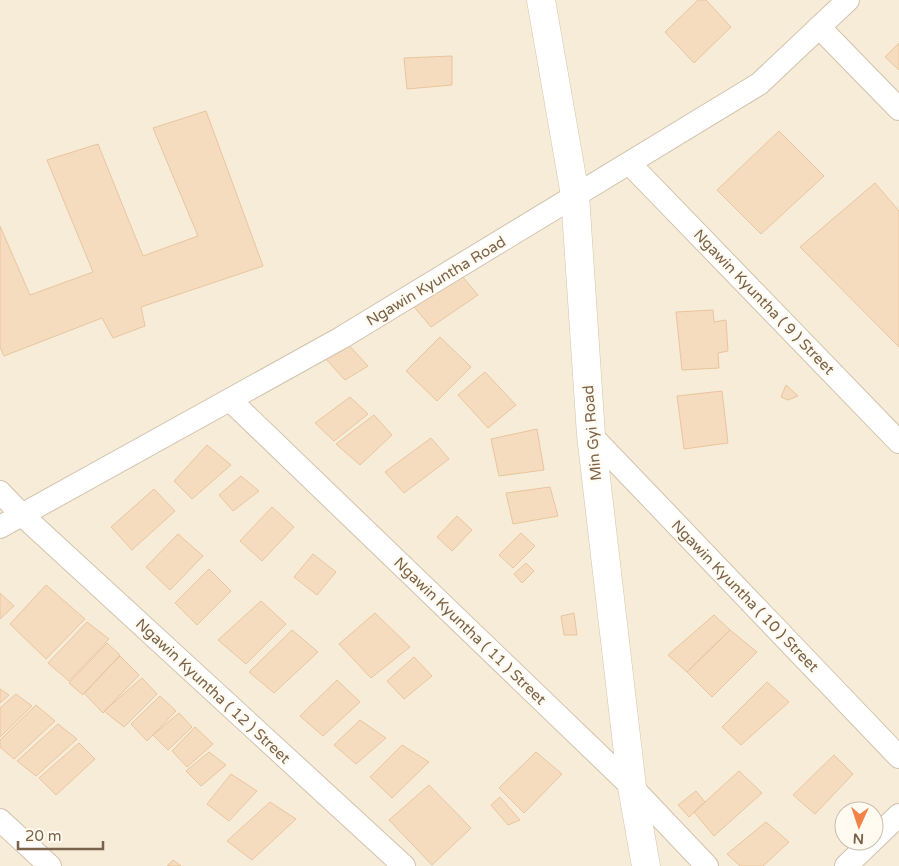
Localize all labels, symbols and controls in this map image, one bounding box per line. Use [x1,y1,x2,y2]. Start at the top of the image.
street label: Ngawin Kyuntha ( 9 ) Street [690,226,838,379]
street label: Ngawin Kyuntha Road [363,232,509,330]
street label: Min Gyi Road [579,384,605,482]
street label: Ngawin Kyuntha ( 10 ) Street [668,516,823,676]
street label: Ngawin Kyuntha ( 11 ) Street [390,554,550,709]
street label: Ngawin Kyuntha ( 12 ) Street [132,615,294,767]
north arrow [834,801,884,851]
scale bar [18,818,102,850]
text: 20 m [25,827,62,845]
text: N [852,830,864,847]

